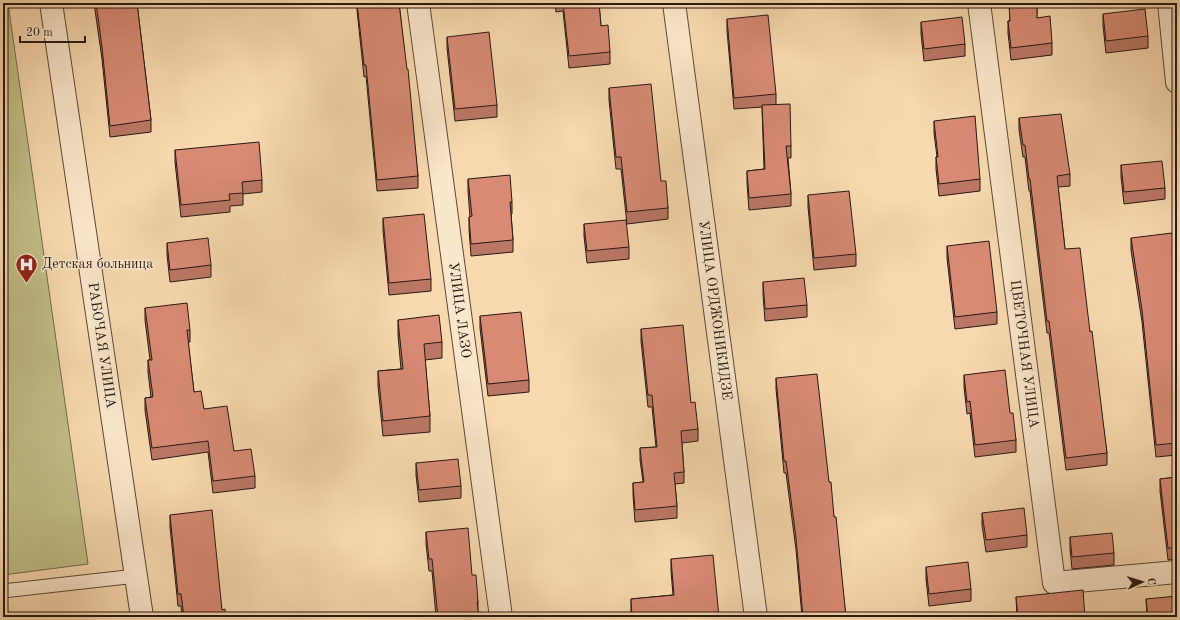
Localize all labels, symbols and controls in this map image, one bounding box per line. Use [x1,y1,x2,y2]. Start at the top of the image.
scale bar [20,18,85,44]
text: 20 m [26,27,53,39]
street label: УЛИЦА ОРДЖОНИКИДЗЕ [696,219,734,401]
hospital icon: Детская больница [13,251,39,284]
place label: Детская больница [42,257,153,271]
street label: УЛИЦА ЛАЗО [446,261,473,359]
street label: ЦВЕТОЧНАЯ УЛИЦА [1008,279,1041,430]
street label: РАБОЧАЯ УЛИЦА [85,281,118,410]
north arrow [1122,562,1162,602]
text: С [1145,577,1156,585]

